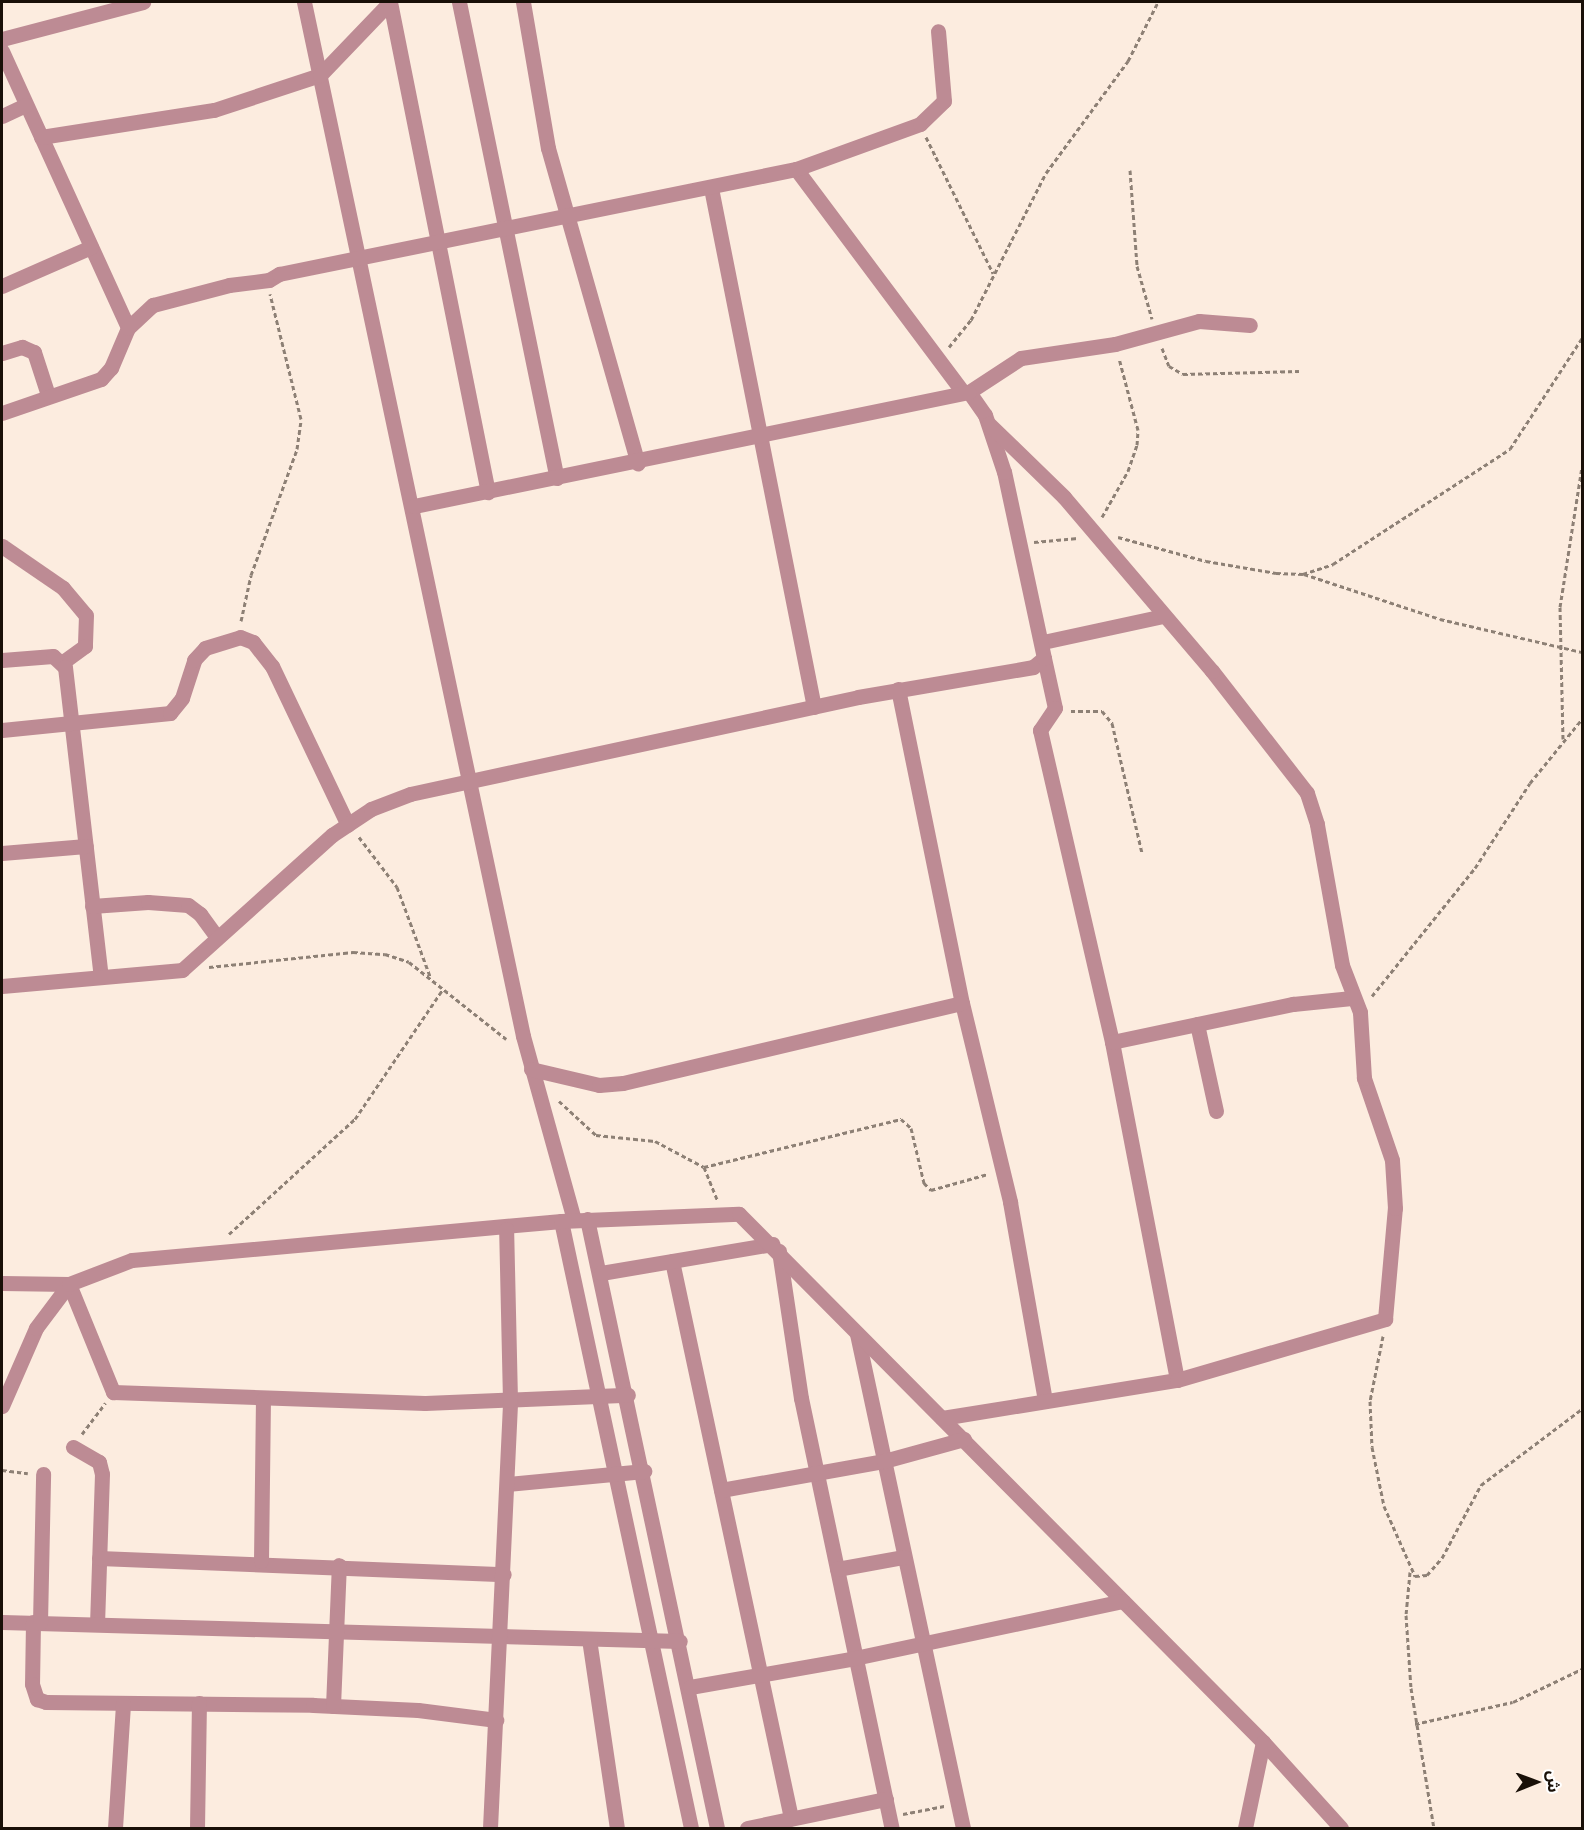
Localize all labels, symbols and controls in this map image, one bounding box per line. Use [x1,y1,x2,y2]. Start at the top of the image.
north arrow [1506,1752,1566,1812]
text: ش [1543,1771,1565,1793]

